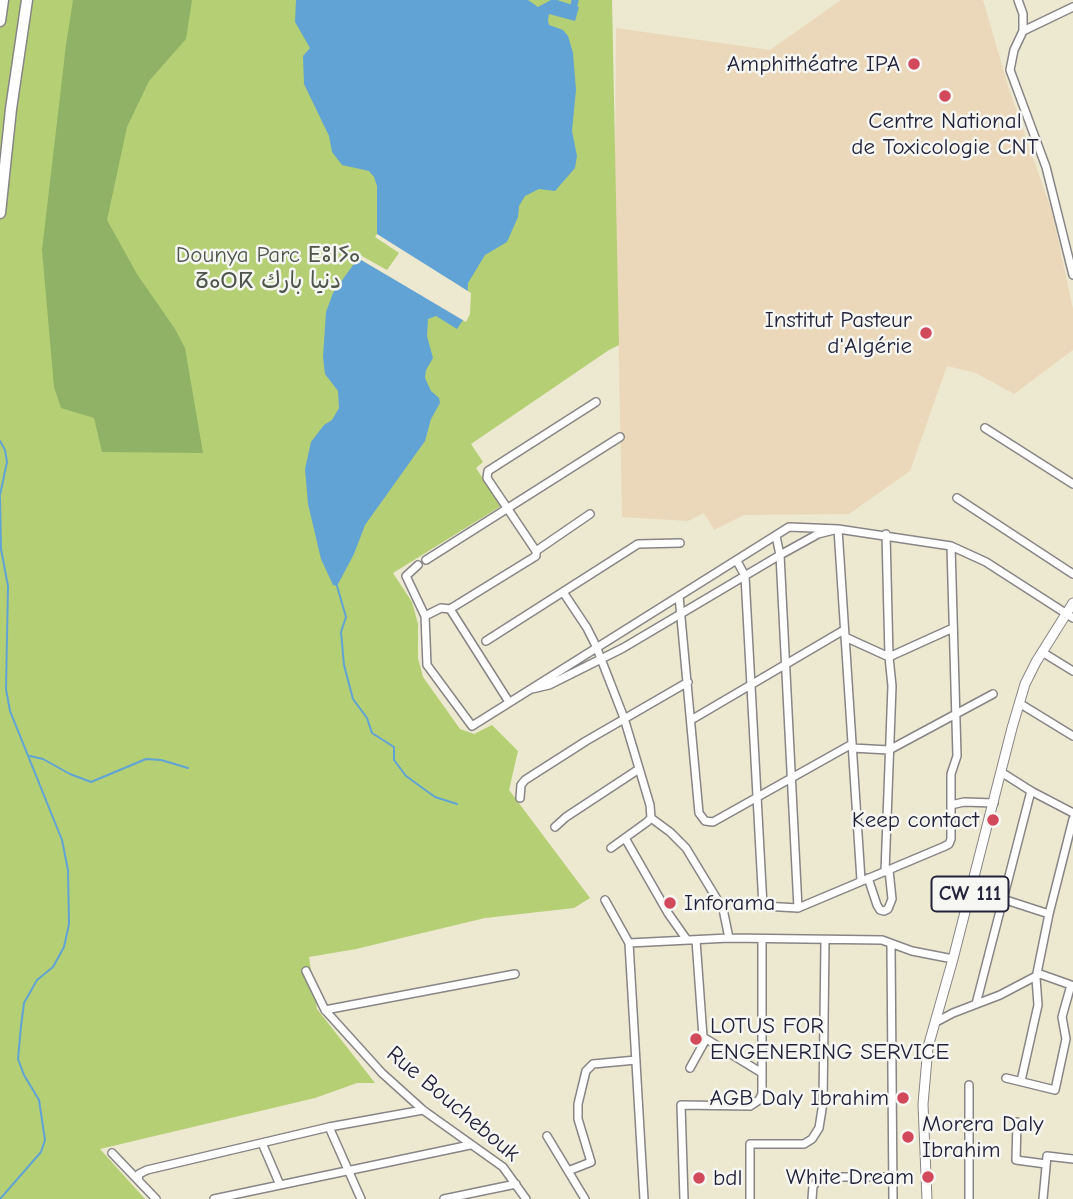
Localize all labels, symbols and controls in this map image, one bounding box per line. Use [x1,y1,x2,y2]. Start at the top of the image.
place label: Amphithéatre IPA [727,50,900,78]
marker: Amphithéatre IPA [906,56,922,72]
marker: Centre National de Toxicologie CNT [937,88,953,104]
place label: Centre National de Toxicologie CNT [851,107,1039,161]
park label: Dounya Parc ⴹⵓⵏⵢⴰ ⵒⴰⵔⴽ دنيا بارك [176,241,360,295]
place label: Institut Pasteur d'Algérie [765,306,912,360]
marker: Institut Pasteur d'Algérie [918,325,934,341]
place label: Keep contact [852,806,979,834]
marker: Keep contact [985,812,1001,828]
road number: CW 111 [932,876,1009,912]
place label: Inforama [684,889,775,917]
marker: Inforama [662,895,678,911]
place label: LOTUS FOR ENGENERING SERVICE [710,1012,949,1066]
marker: LOTUS FOR ENGENERING SERVICE [688,1031,704,1047]
street label: Rue Bouchebouk [381,1040,525,1168]
place label: AGB Daly Ibrahim [710,1084,889,1112]
marker: AGB Daly Ibrahim [895,1090,911,1106]
place label: Morera Daly Ibrahim [922,1110,1044,1164]
marker: Morera Daly Ibrahim [900,1129,916,1145]
place label: White Dream [786,1163,914,1191]
place label: bdl [713,1164,743,1192]
marker: White Dream [920,1169,936,1185]
marker: bdl [691,1170,707,1186]

